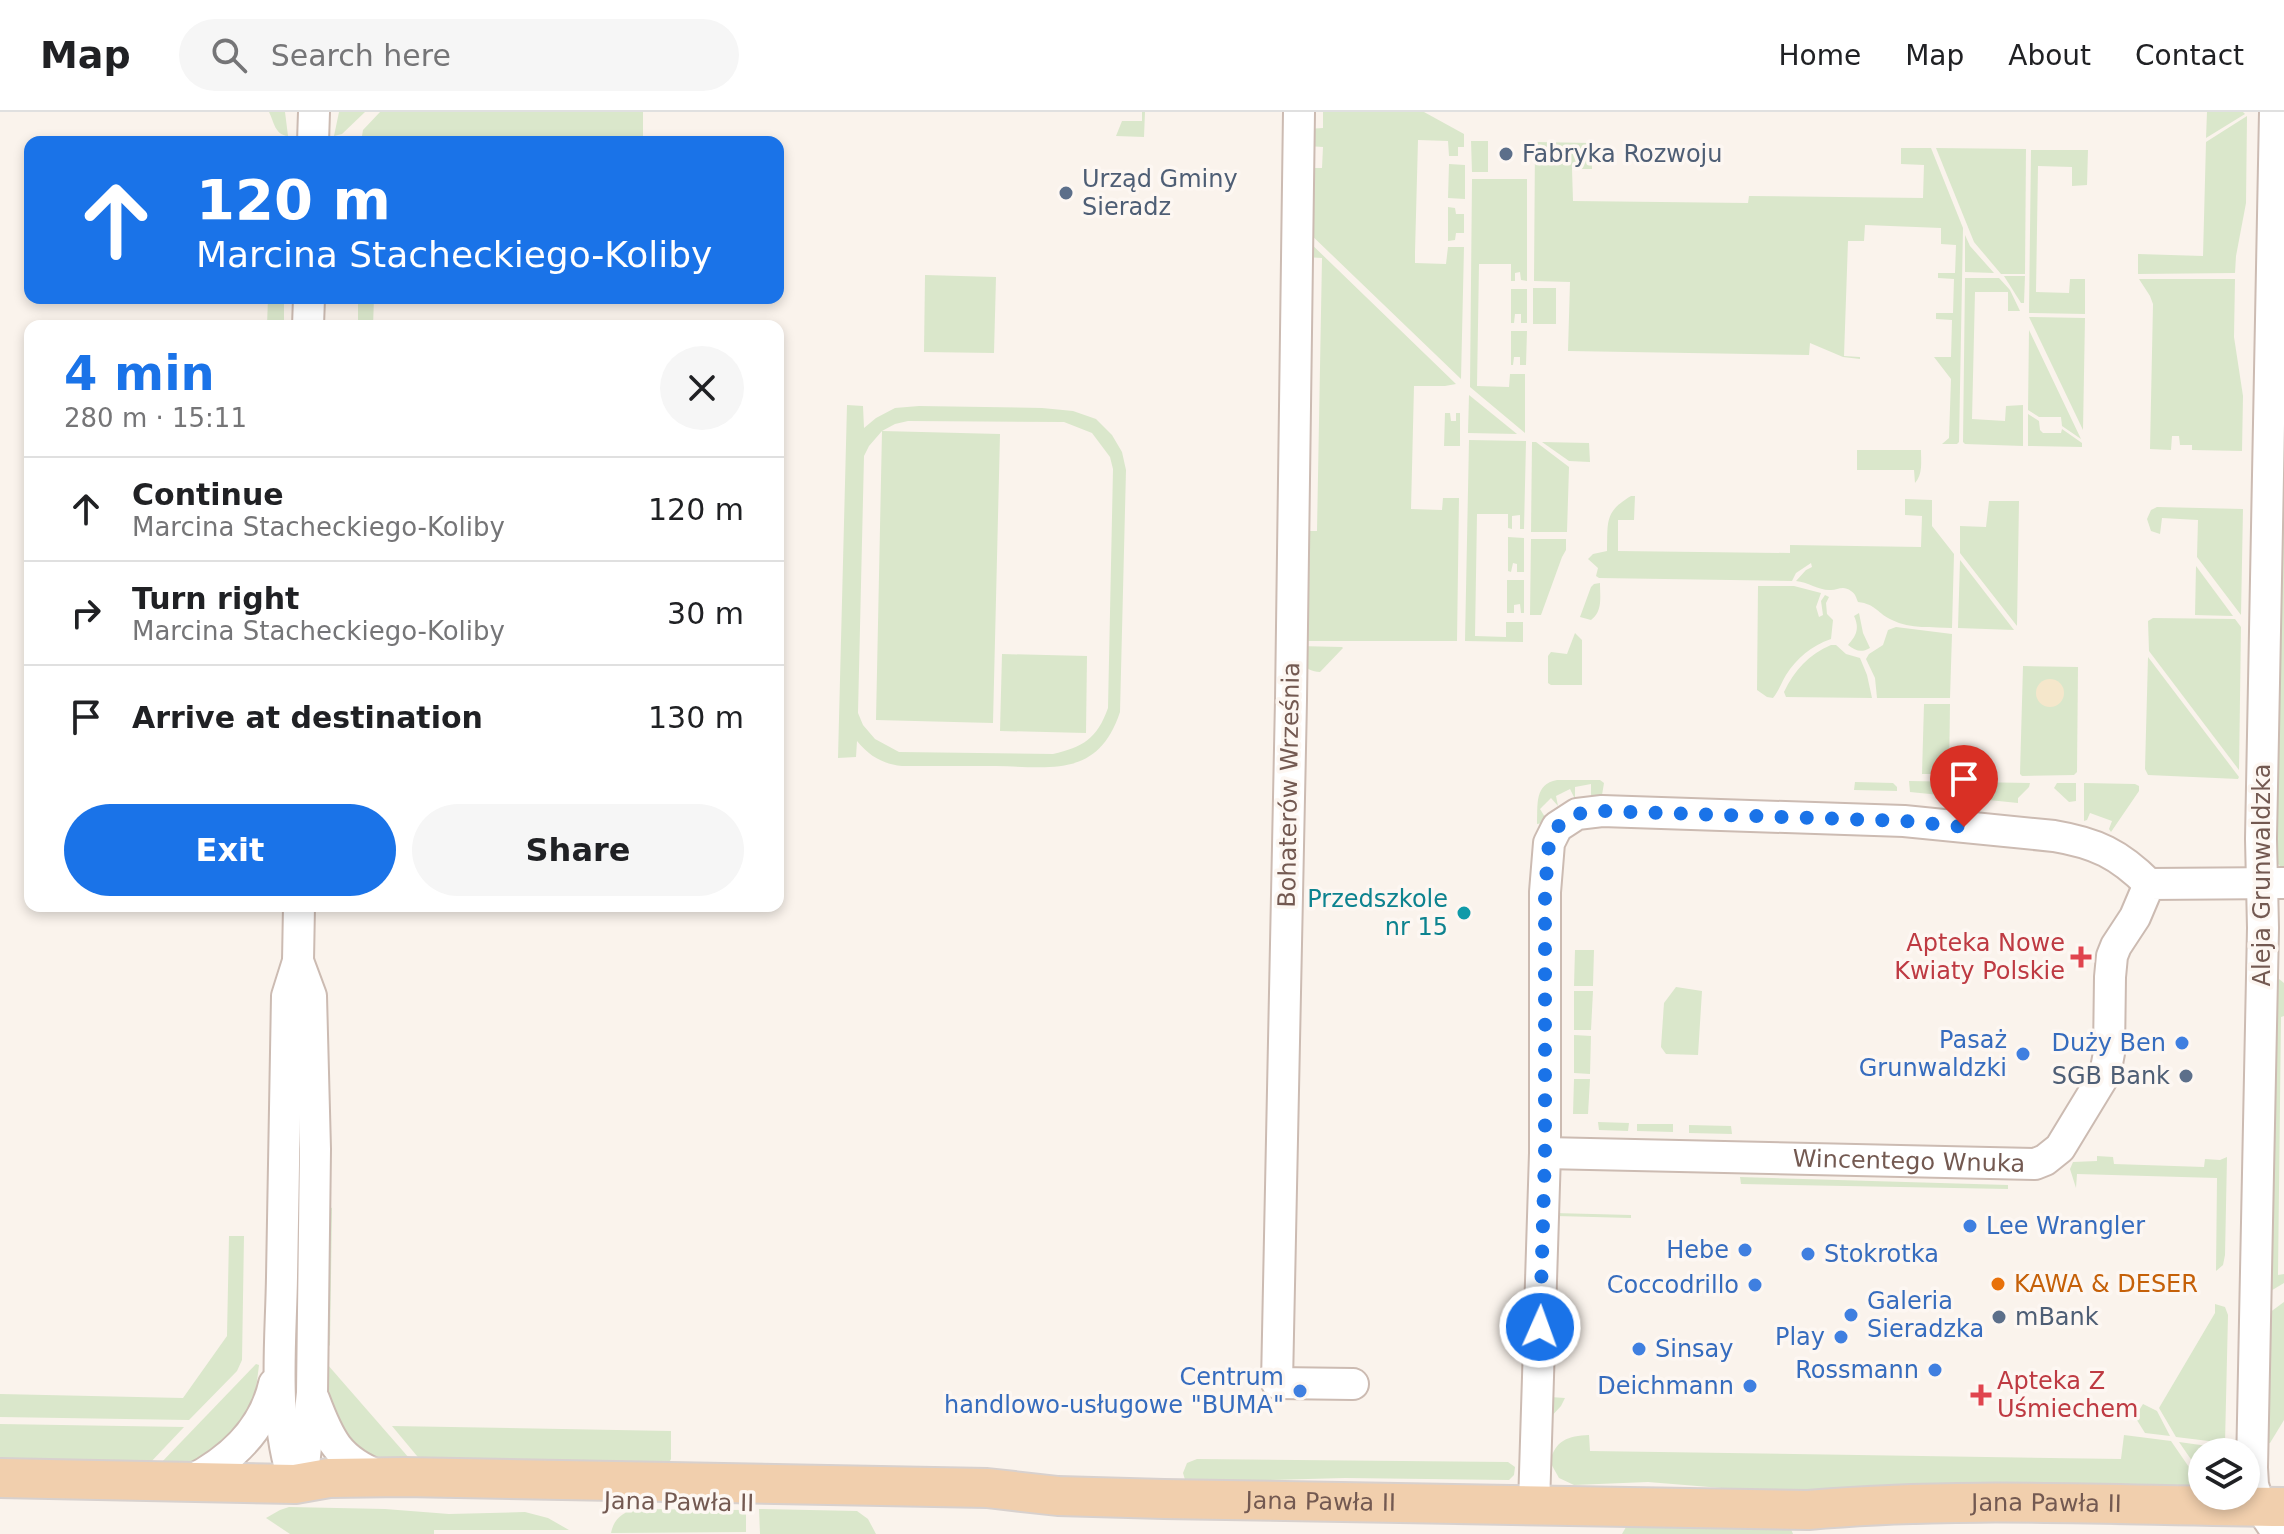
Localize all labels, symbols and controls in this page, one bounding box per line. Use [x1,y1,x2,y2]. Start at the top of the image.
search box [179,19,739,91]
text: Map [40,33,131,77]
icon: search [207,33,251,77]
text: Search here [271,38,451,73]
text: Home [1778,39,1861,72]
text: Map [1905,39,1964,72]
text: About [2008,39,2091,72]
text: Contact [2135,39,2244,72]
place label: Fabryka Rozwoju [1522,140,1723,168]
marker: Fabryka Rozwoju [1497,145,1515,163]
place label: Urząd Gminy Sieradz [1082,165,1238,221]
text: 120 m [196,167,391,232]
icon: ahead [64,168,168,272]
marker: Urząd Gminy Sieradz [1057,184,1075,202]
text: Marcina Stacheckiego-Koliby [196,234,712,275]
text: 4 min [64,345,215,401]
button: close [660,346,744,430]
text: 280 m · 15:11 [64,403,247,433]
text: Continue [132,477,284,512]
icon: ahead [64,487,108,531]
text: 120 m [648,492,744,527]
text: Marcina Stacheckiego-Koliby [132,512,505,542]
text: Turn right [132,581,299,616]
icon: right [64,591,108,635]
text: 30 m [667,596,744,631]
text: Marcina Stacheckiego-Koliby [132,616,505,646]
street label: Bohaterów Września [1273,662,1305,908]
icon: arrive [64,695,108,739]
text: Arrive at destination [132,700,483,735]
text: 130 m [648,700,744,735]
pin [1930,745,1998,827]
icon: arrive [1942,757,1986,801]
street label: Aleja Grunwaldzka [2248,764,2276,986]
button: Exit [64,804,396,896]
button: Share [412,804,744,896]
place label: Przedszkole nr 15 [1307,885,1448,941]
marker: Przedszkole nr 15 [1455,904,1473,922]
place label: Apteka Nowe Kwiaty Polskie [1894,929,2065,985]
marker: Apteka Nowe Kwiaty Polskie [2072,948,2090,966]
place label: Pasaż Grunwaldzki [1859,1026,2007,1082]
place label: Duży Ben [2051,1029,2166,1057]
marker: Duży Ben [2173,1034,2191,1052]
marker: Pasaż Grunwaldzki [2014,1045,2032,1063]
place label: SGB Bank [2052,1062,2170,1090]
marker: SGB Bank [2177,1067,2195,1085]
street label: Wincentego Wnuka [1792,1145,2025,1178]
place label: Lee Wrangler [1986,1212,2145,1240]
marker: Lee Wrangler [1961,1217,1979,1235]
place label: Hebe [1666,1236,1729,1264]
place label: Stokrotka [1824,1240,1939,1268]
marker: Hebe [1736,1241,1754,1259]
marker: Stokrotka [1799,1245,1817,1263]
place label: KAWA & DESER [2014,1270,2198,1298]
place label: Coccodrillo [1607,1271,1739,1299]
marker: KAWA & DESER [1989,1275,2007,1293]
marker: Coccodrillo [1746,1276,1764,1294]
position arrow [1498,1285,1582,1369]
place label: Galeria Sieradzka [1867,1287,1984,1343]
place label: mBank [2015,1303,2099,1331]
marker: Galeria Sieradzka [1842,1306,1860,1324]
marker: mBank [1990,1308,2008,1326]
place label: Play [1775,1323,1825,1351]
marker: Play [1832,1328,1850,1346]
place label: Sinsay [1655,1335,1734,1363]
marker: Sinsay [1630,1340,1648,1358]
place label: Rossmann [1795,1356,1919,1384]
marker: Rossmann [1926,1361,1944,1379]
place label: Centrum handlowo-usługowe "BUMA" [944,1363,1284,1419]
place label: Apteka Z Uśmiechem [1997,1367,2138,1423]
place label: Deichmann [1597,1372,1734,1400]
marker: Deichmann [1741,1377,1759,1395]
marker: Centrum handlowo-usługowe "BUMA" [1291,1382,1309,1400]
marker: Apteka Z Uśmiechem [1972,1386,1990,1404]
map controls [2188,1438,2260,1510]
button: layers [2188,1438,2260,1510]
street label: Jana Pawła II [1243,1486,1396,1517]
street label: Jana Pawła II [602,1487,754,1517]
street label: Jana Pawła II [1969,1489,2122,1518]

